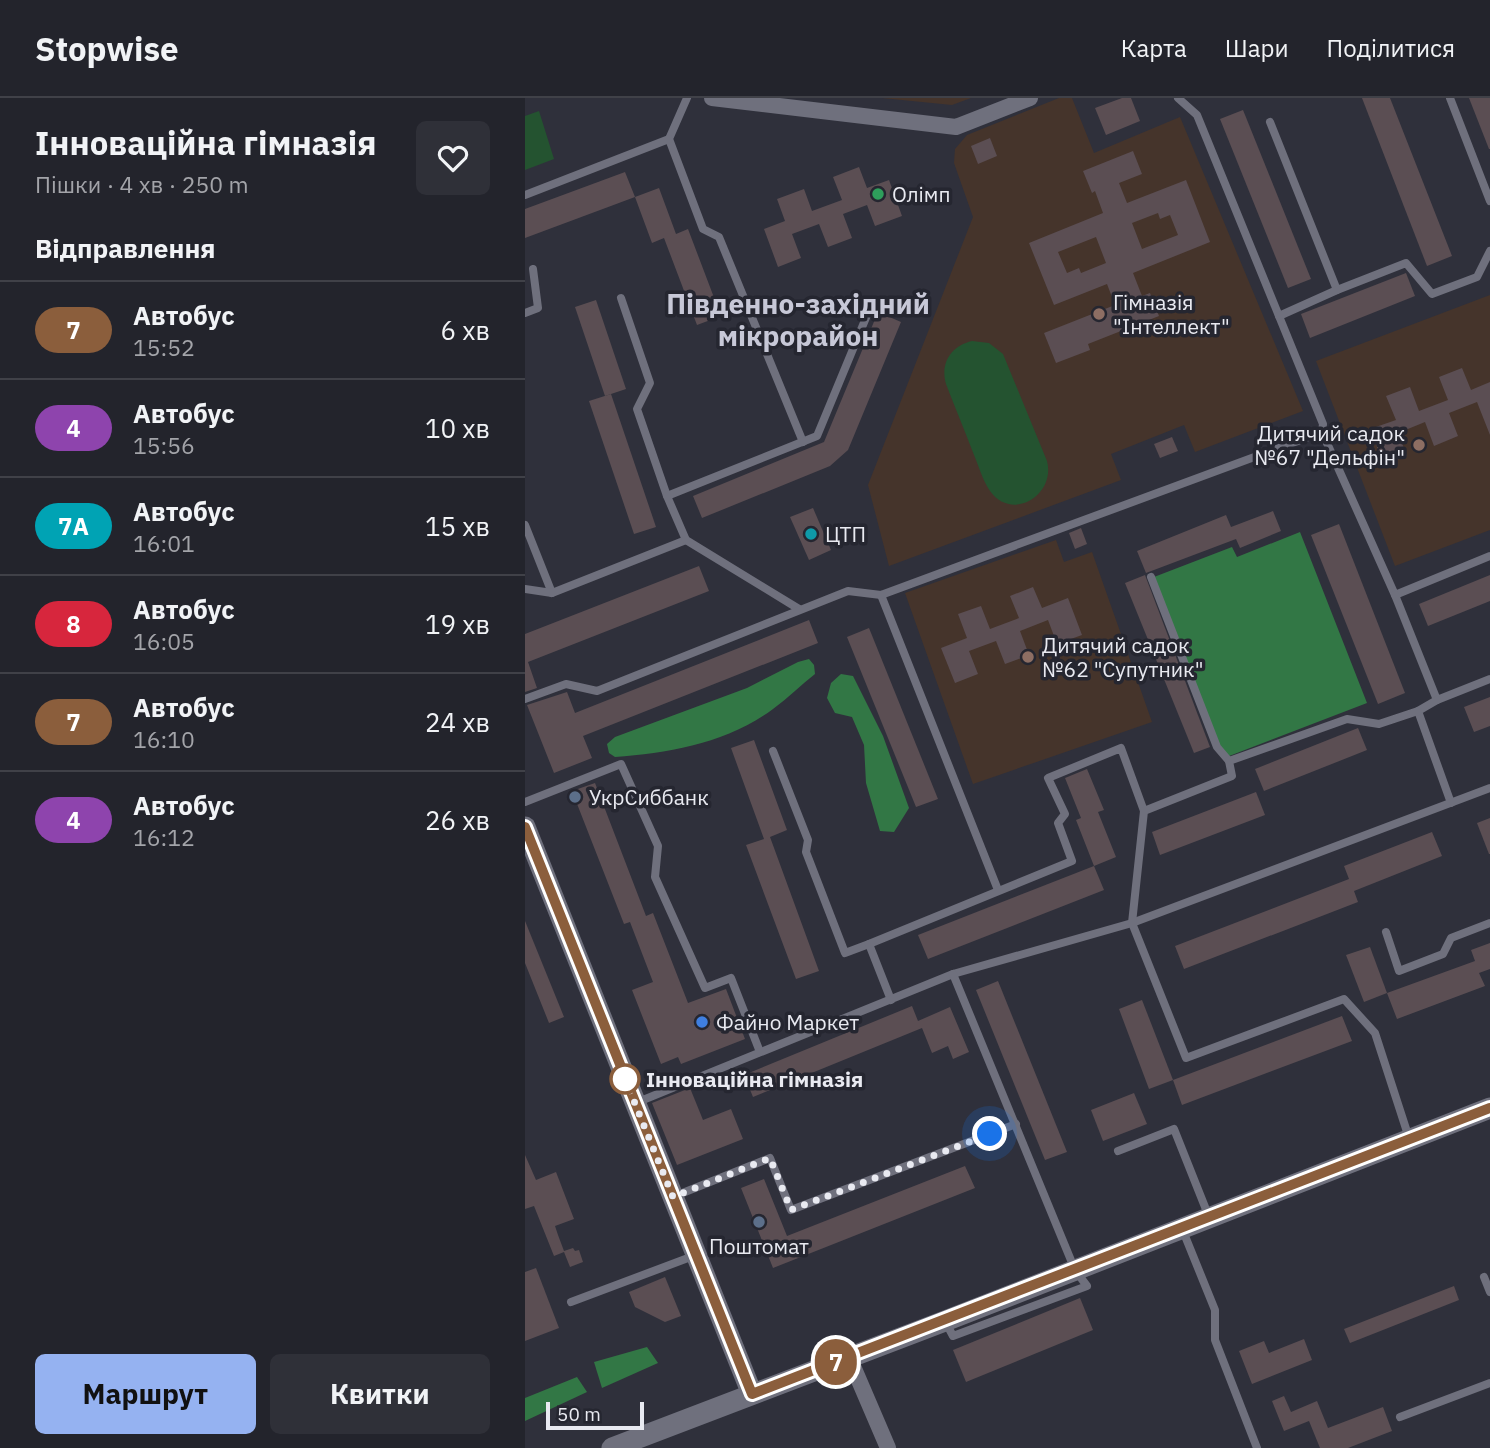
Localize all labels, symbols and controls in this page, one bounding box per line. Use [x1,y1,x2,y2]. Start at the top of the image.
text: Stopwise [35,27,179,70]
text: Карта [1121,32,1187,64]
text: Шари [1225,32,1289,64]
text: Поділитися [1327,32,1455,64]
text: Інноваційна гімназія [35,121,377,164]
button: heart [416,121,490,195]
text: Пішки · 4 хв · 250 m [35,169,249,199]
place label: Олімп [892,180,950,208]
marker: Олімп [870,186,886,202]
text: Відправлення [35,231,216,265]
district label: Південно-західний мікрорайон [666,285,930,354]
place label: Гімназія "Інтеллект" [1113,288,1230,340]
text: Автобус [133,298,235,332]
marker: Гімназія "Інтеллект" [1091,306,1107,322]
text: 6 хв [441,313,490,347]
text: 7 [66,314,81,346]
text: 15:52 [133,332,195,362]
text: Автобус [133,396,235,430]
text: 10 хв [425,411,490,445]
text: 4 [66,412,81,444]
place label: Дитячий садок №67 "Дельфін" [1254,419,1405,471]
text: 15:56 [133,430,195,460]
marker: Дитячий садок №67 "Дельфін" [1411,437,1427,453]
text: Автобус [133,494,235,528]
text: 15 хв [425,509,490,543]
text: 7А [58,510,89,542]
place label: ЦТП [825,520,866,548]
marker: ЦТП [803,526,819,542]
text: 16:01 [133,528,195,558]
text: Автобус [133,592,235,626]
text: 19 хв [425,607,490,641]
text: 8 [66,608,81,640]
text: 16:05 [133,626,195,656]
place label: Дитячий садок №62 "Супутник" [1042,631,1203,683]
marker: Дитячий садок №62 "Супутник" [1020,649,1036,665]
text: Автобус [133,690,235,724]
text: 24 хв [425,705,490,739]
text: 7 [66,706,81,738]
text: 16:10 [133,724,195,754]
place label: УкрСиббанк [589,783,709,811]
text: Автобус [133,788,235,822]
marker: УкрСиббанк [567,789,583,805]
text: 26 хв [425,803,490,837]
text: 4 [66,804,81,836]
text: 16:12 [133,822,195,852]
place label: Файно Маркет [716,1008,859,1036]
marker: Файно Маркет [694,1014,710,1030]
marker: Інноваційна гімназія [610,1064,640,1094]
place label: Інноваційна гімназія [646,1065,863,1093]
your location [972,1116,1007,1151]
marker: Поштомат [751,1214,767,1230]
place label: Поштомат [709,1232,809,1260]
line badge: 7 [813,1339,859,1385]
text: 7 [829,1346,843,1378]
button: Маршрут [35,1354,256,1434]
button: Квитки [270,1354,490,1434]
scale bar [546,1399,644,1431]
text: 50 m [557,1402,601,1426]

